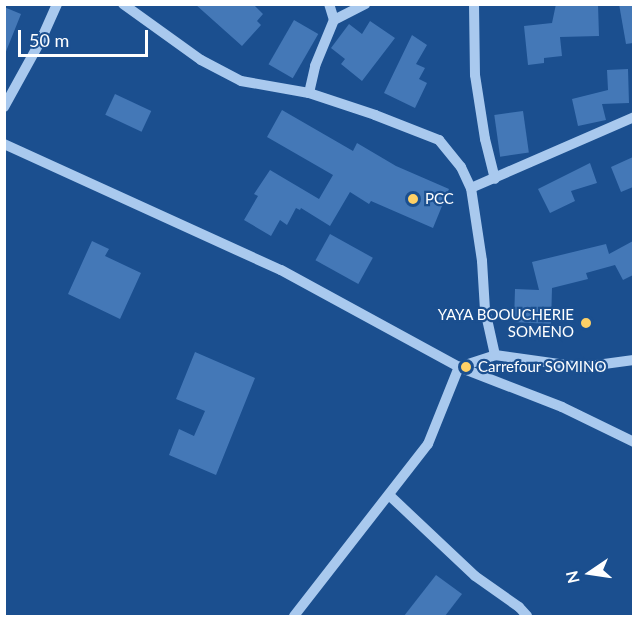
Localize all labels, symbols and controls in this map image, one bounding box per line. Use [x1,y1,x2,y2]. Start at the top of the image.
scale bar [21,18,152,56]
text: 50 m [29,29,69,51]
place label: PCC [425,190,454,208]
marker: PCC [406,192,420,206]
place label: YAYA BOOUCHERIE SOMENO [437,305,574,340]
marker: YAYA BOOUCHERIE SOMENO [579,316,593,330]
place label: Carrefour SOMINO [478,358,607,376]
marker: Carrefour SOMINO [459,360,473,374]
north arrow [560,543,620,603]
text: N [561,569,583,585]

